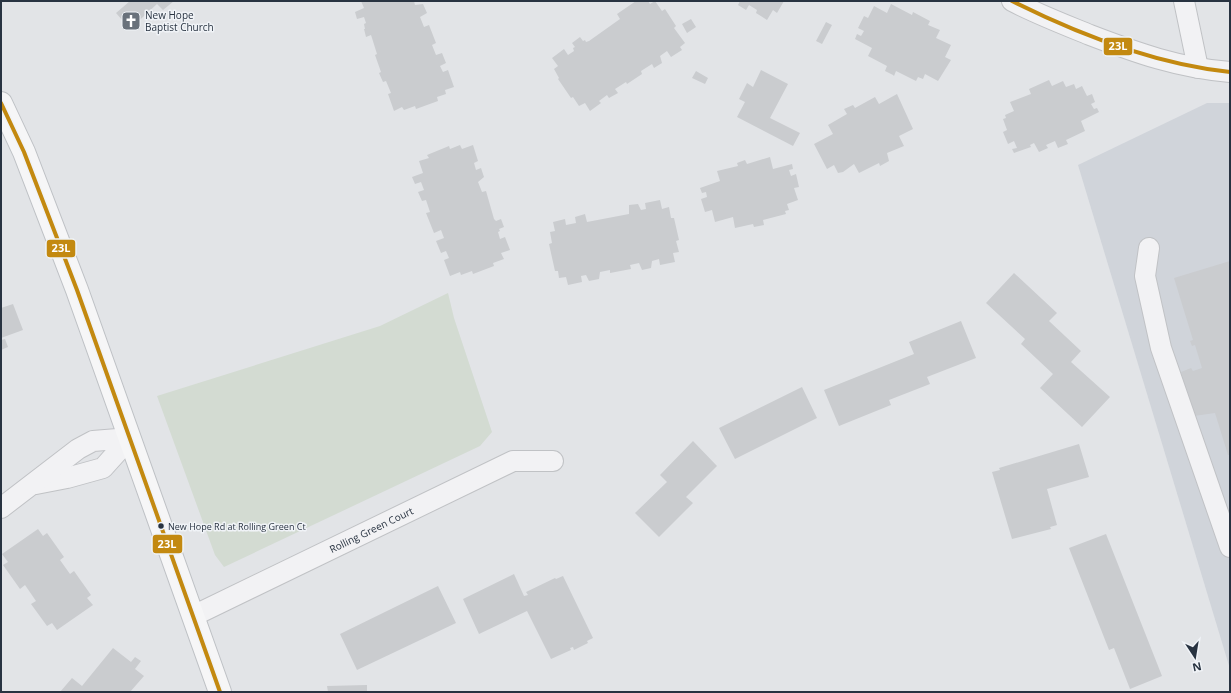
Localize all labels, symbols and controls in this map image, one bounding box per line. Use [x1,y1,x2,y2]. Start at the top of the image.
place label: New Hope Baptist Church [145,8,214,34]
church icon: New Hope Baptist Church [120,10,142,32]
line badge: 23L [1103,37,1133,56]
text: 23L [1109,38,1127,53]
line badge: 23L [46,239,76,258]
text: 23L [52,240,70,255]
street label: Rolling Green Court [327,503,416,556]
place label: New Hope Rd at Rolling Green Ct [168,520,306,533]
marker: New Hope Rd at Rolling Green Ct [156,521,166,531]
line badge: 23L [152,534,183,554]
text: 23L [158,536,176,551]
north arrow [1175,637,1215,677]
text: N [1191,659,1203,676]

